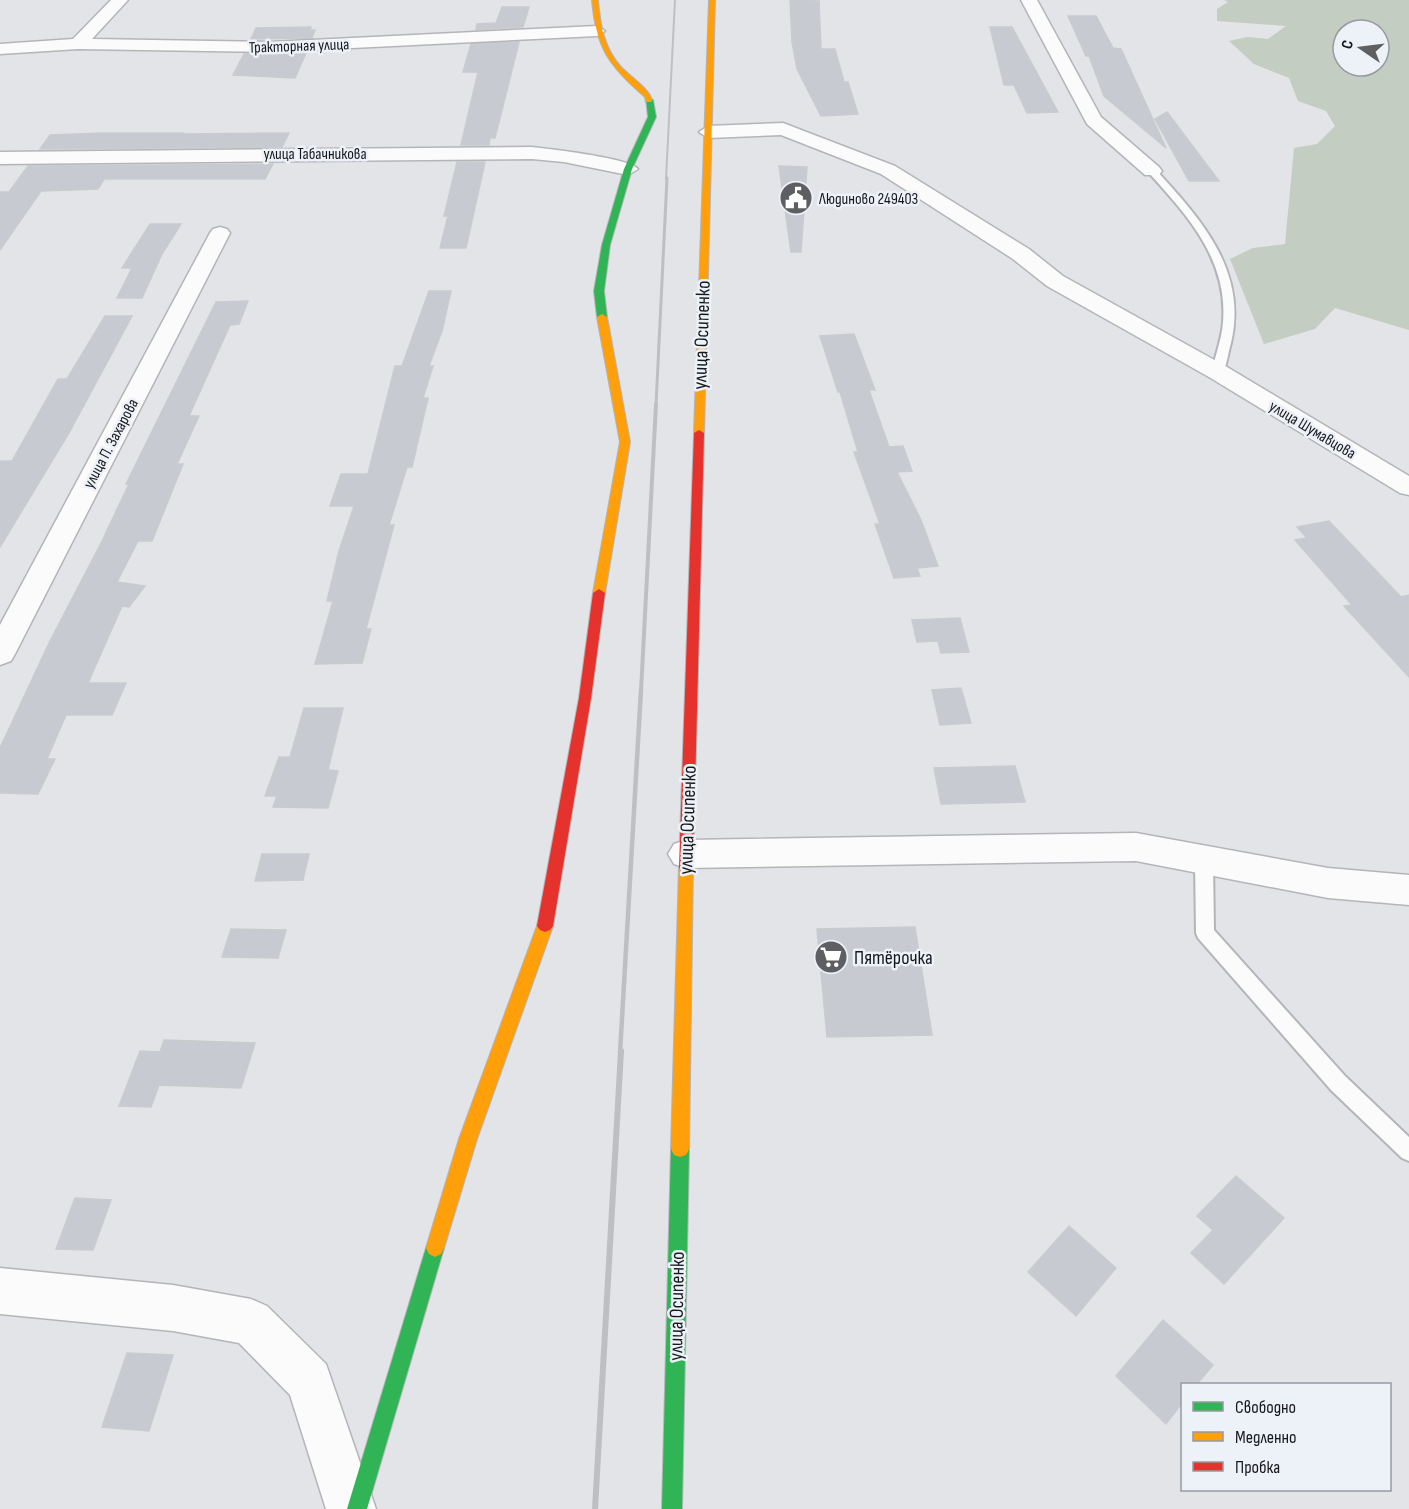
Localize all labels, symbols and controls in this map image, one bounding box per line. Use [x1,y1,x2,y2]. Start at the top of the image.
north arrow [1331,18,1391,78]
street label: Тракторная улица [248,35,350,58]
text: С [1338,38,1358,51]
street label: улица Табачникова [263,145,367,164]
public building icon: Людиново 249403 [778,180,814,216]
place label: Людиново 249403 [818,190,918,209]
street label: улица Осипенко [688,280,716,390]
street label: улица П. Захарова [80,396,143,492]
street label: улица Шумавцова [1265,397,1359,464]
street label: улица Осипенко [674,765,702,875]
supermarket icon: Пятёрочка [813,939,849,975]
place label: Пятёрочка [854,946,933,970]
street label: улица Осипенко [664,1251,690,1361]
legend [1181,1383,1391,1491]
text: Свободно [1235,1397,1296,1418]
text: Медленно [1235,1427,1297,1448]
text: Пробка [1235,1457,1280,1478]

